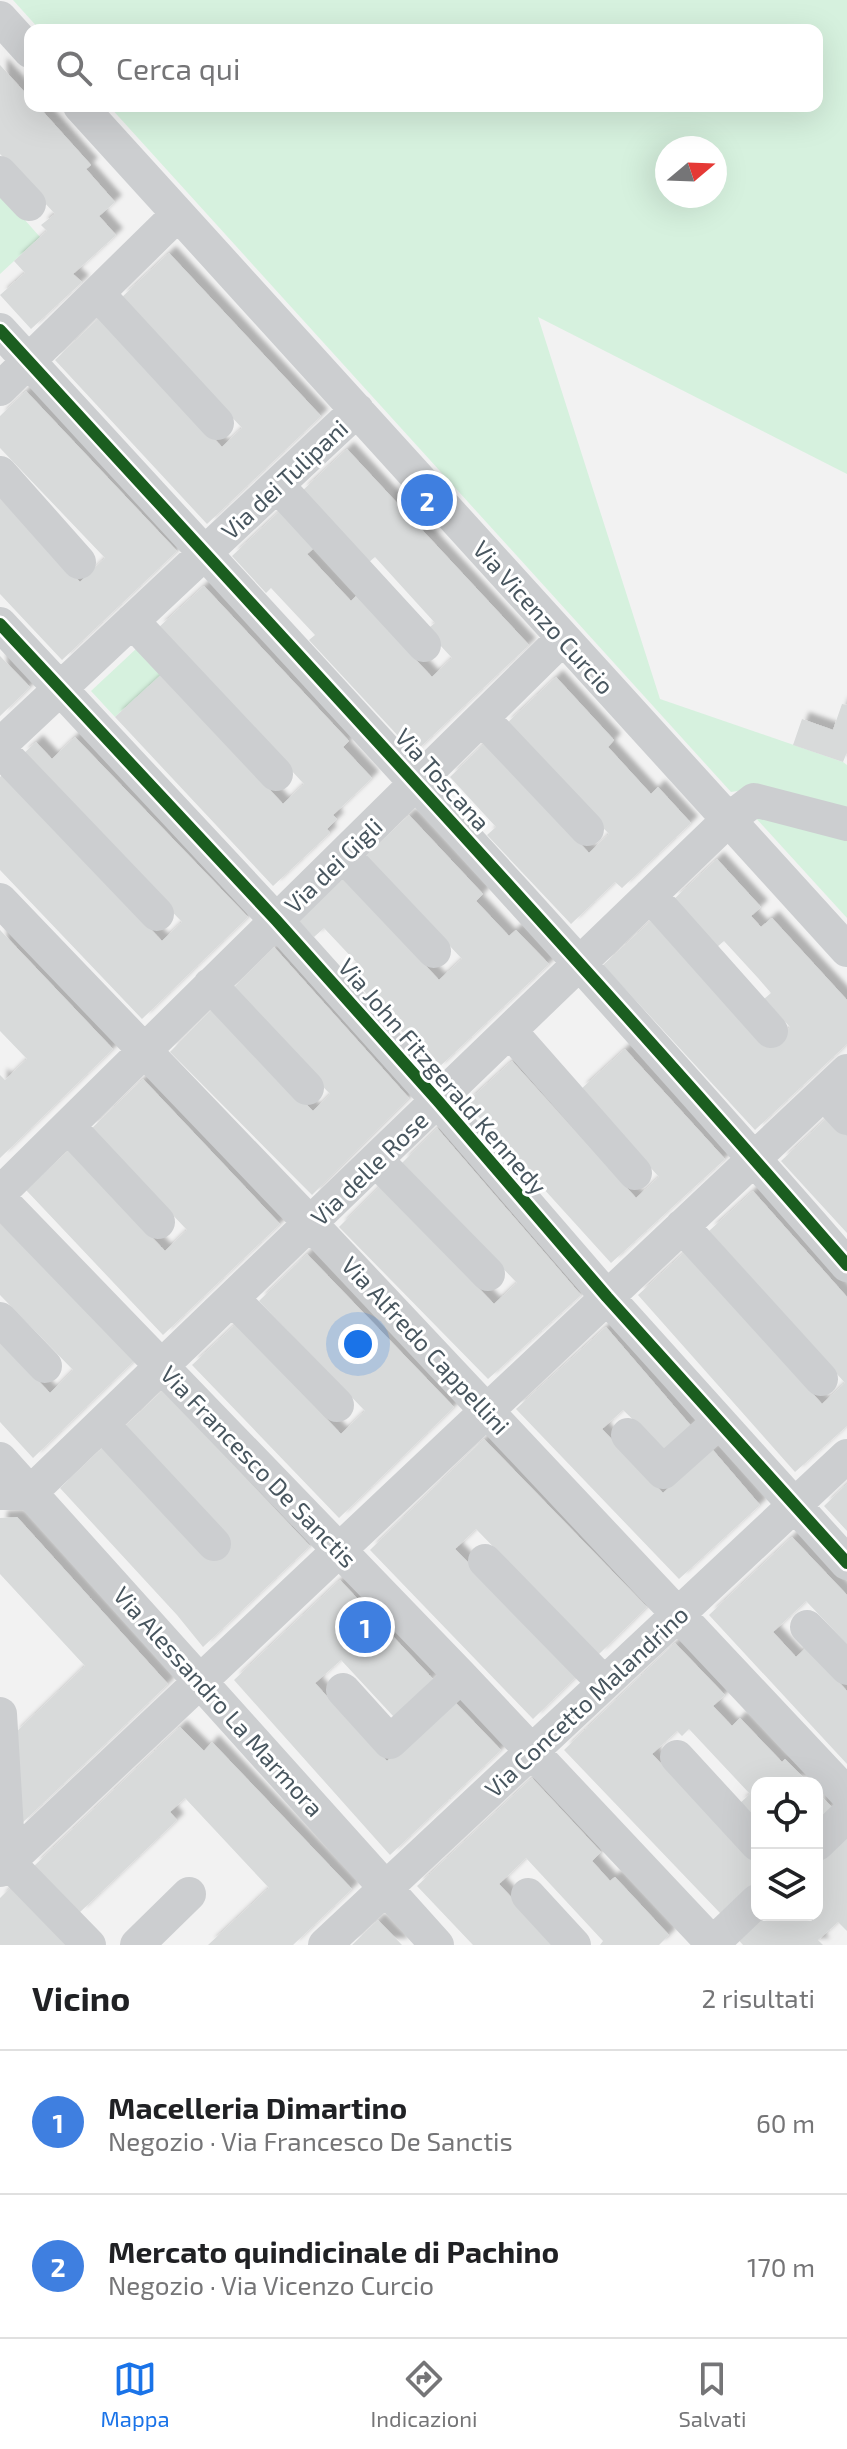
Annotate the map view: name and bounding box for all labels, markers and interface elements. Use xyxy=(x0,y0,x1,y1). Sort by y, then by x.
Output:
search box xyxy=(24,24,823,112)
icon: search xyxy=(52,46,96,90)
text: Cerca qui xyxy=(116,50,240,86)
north arrow xyxy=(655,136,727,208)
street label: Via dei Tulipani xyxy=(215,413,353,545)
pin: 2 xyxy=(401,470,453,530)
street label: Via Vicenzo Curcio xyxy=(467,534,621,700)
street label: Via Toscana xyxy=(390,722,496,836)
street label: Via dei Gigli xyxy=(278,811,388,919)
street label: Via John Fitzgerald Kennedy xyxy=(333,952,554,1200)
street label: Via delle Rose xyxy=(304,1105,434,1231)
street label: Via Alfredo Cappellini xyxy=(336,1250,516,1440)
your location xyxy=(338,1324,378,1364)
street label: Via Francesco De Sanctis xyxy=(155,1359,363,1573)
street label: Via Alessandro La Marmora xyxy=(108,1580,330,1822)
pin: 1 xyxy=(339,1597,391,1657)
street label: Via Concetto Malandrino xyxy=(478,1599,694,1803)
map controls xyxy=(751,1777,823,1921)
button: locate xyxy=(751,1777,823,1849)
button: layers xyxy=(751,1849,823,1921)
text: Vicino xyxy=(32,1977,130,2018)
text: 2 risultati xyxy=(702,1982,815,2013)
text: Macelleria Dimartino xyxy=(108,2089,407,2125)
text: 1 xyxy=(52,2107,64,2138)
text: 60 m xyxy=(756,2107,815,2138)
text: Negozio · Via Francesco De Sanctis xyxy=(108,2125,513,2156)
text: Mercato quindicinale di Pachino xyxy=(108,2233,559,2269)
text: 2 xyxy=(50,2251,66,2282)
text: 170 m xyxy=(747,2251,815,2282)
text: Negozio · Via Vicenzo Curcio xyxy=(108,2269,434,2300)
tab: Mappa xyxy=(101,2357,170,2431)
tab: Indicazioni xyxy=(371,2357,477,2431)
tab: Salvati xyxy=(679,2357,746,2431)

